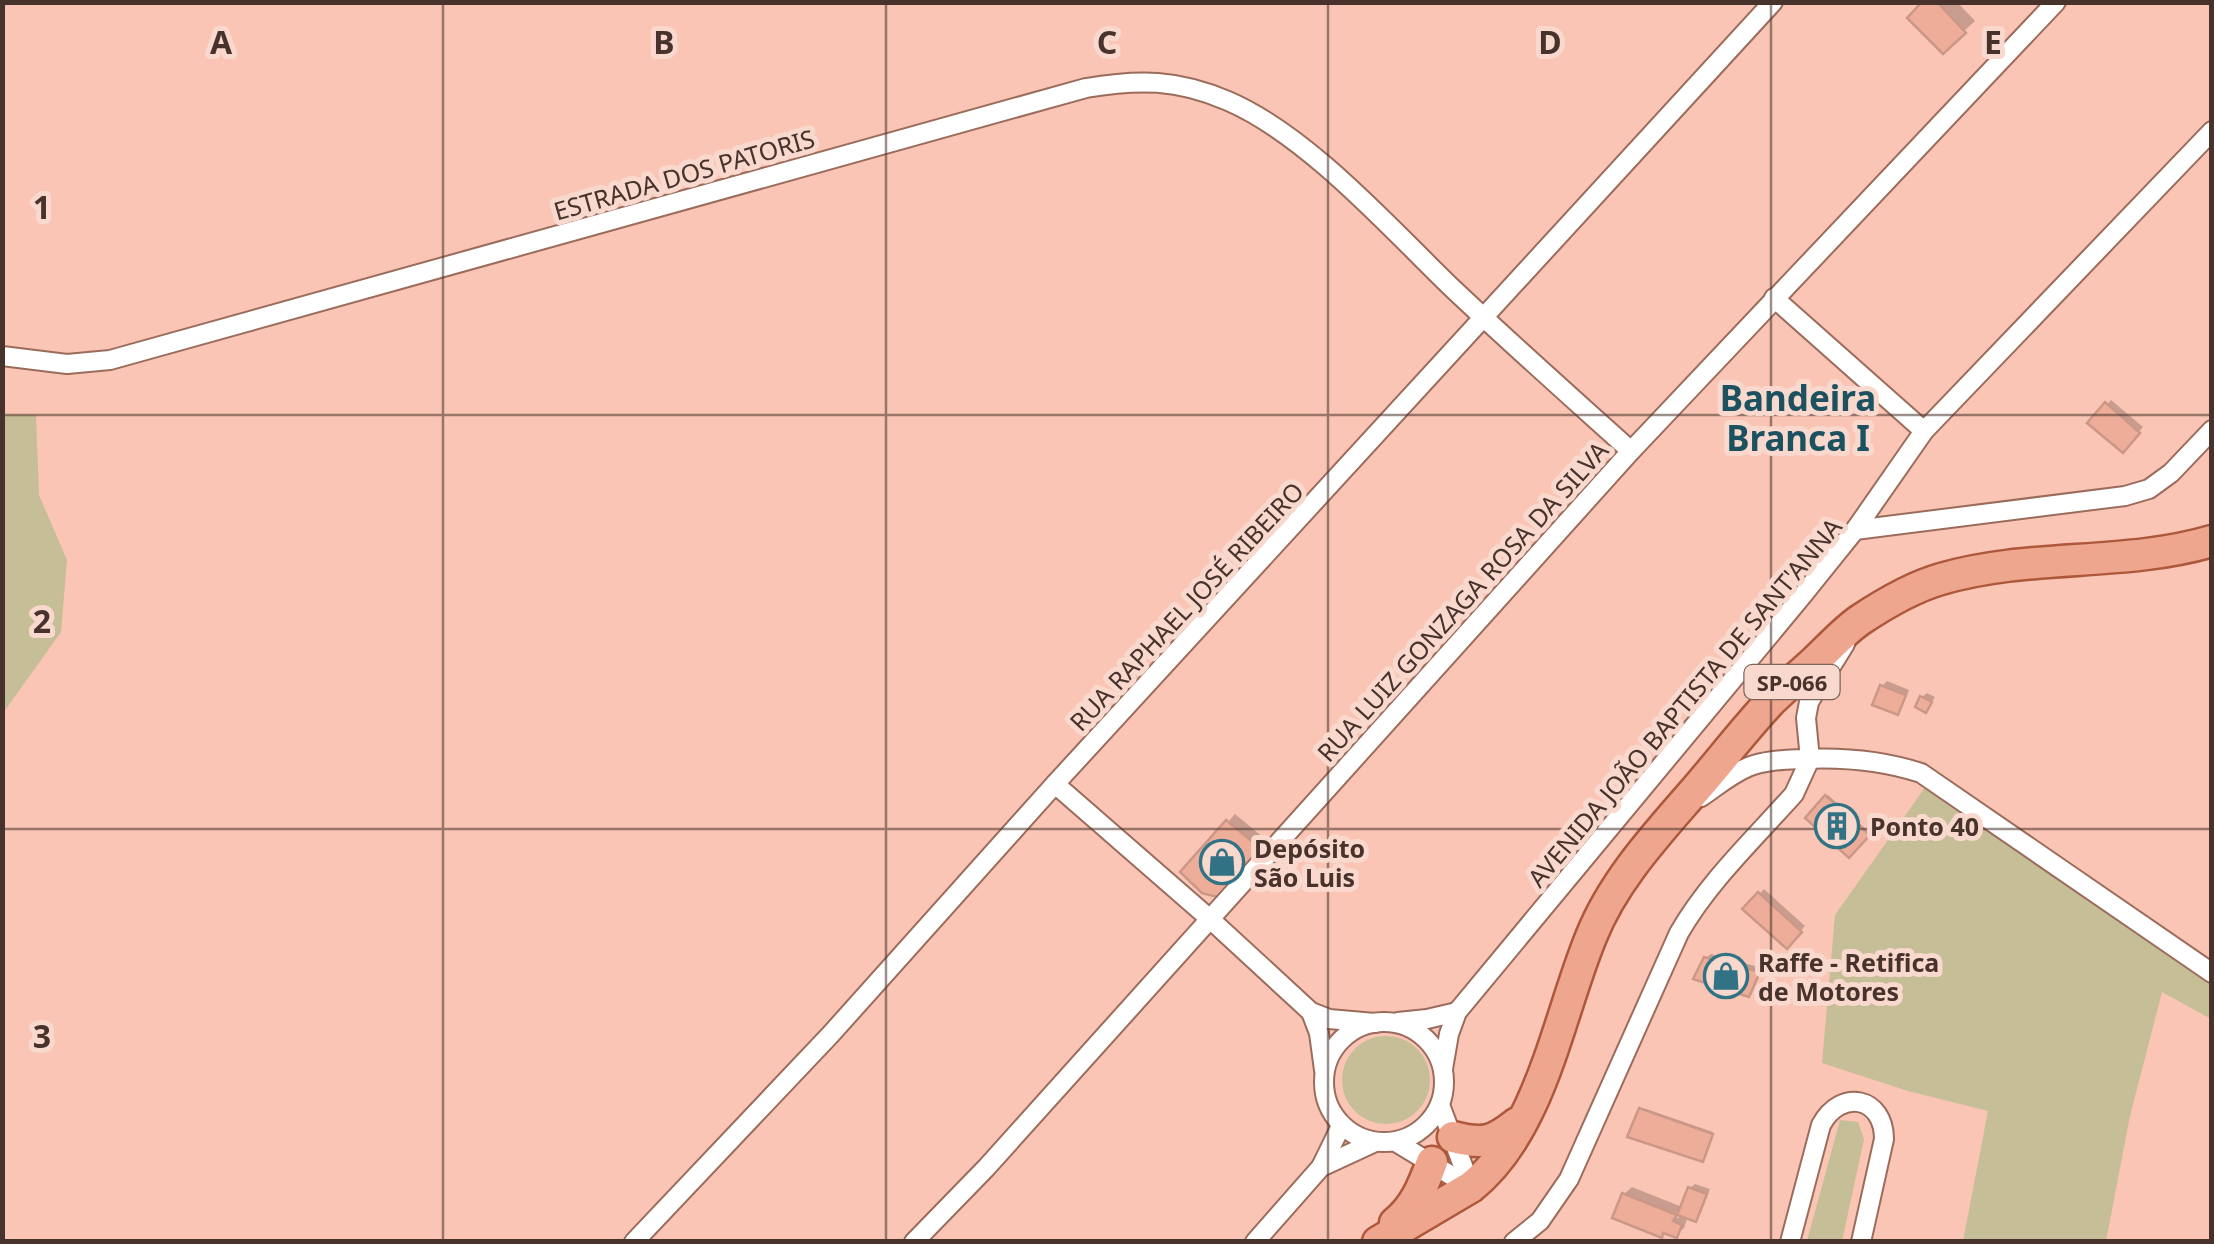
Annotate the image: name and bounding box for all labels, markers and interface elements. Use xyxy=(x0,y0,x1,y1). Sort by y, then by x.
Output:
text: A xyxy=(210,20,233,63)
text: B xyxy=(653,20,675,63)
text: C xyxy=(1097,20,1117,63)
text: D xyxy=(1538,20,1562,63)
text: E xyxy=(1984,20,2002,63)
street label: ESTRADA DOS PATORIS xyxy=(550,120,818,228)
text: 1 xyxy=(33,185,51,228)
district label: Bandeira Branca I xyxy=(1720,374,1876,461)
street label: RUA LUIZ GONZAGA ROSA DA SILVA xyxy=(1309,434,1615,768)
street label: RUA RAPHAEL JOSÉ RIBEIRO xyxy=(1061,474,1311,738)
street label: AVENIDA JOÃO BAPTISTA DE SANT'ANNA xyxy=(1519,510,1849,894)
text: 2 xyxy=(33,599,51,642)
road number: SP-066 xyxy=(1744,665,1840,699)
building icon: Ponto 40 xyxy=(1814,803,1860,849)
place label: Ponto 40 xyxy=(1870,809,1979,843)
place label: Depósito São Luis xyxy=(1254,831,1365,894)
shop icon: Depósito São Luis xyxy=(1199,839,1245,885)
place label: Raffe - Retifica de Motores xyxy=(1758,945,1939,1008)
shop icon: Raffe - Retifica de Motores xyxy=(1703,953,1749,999)
text: 3 xyxy=(33,1014,51,1057)

